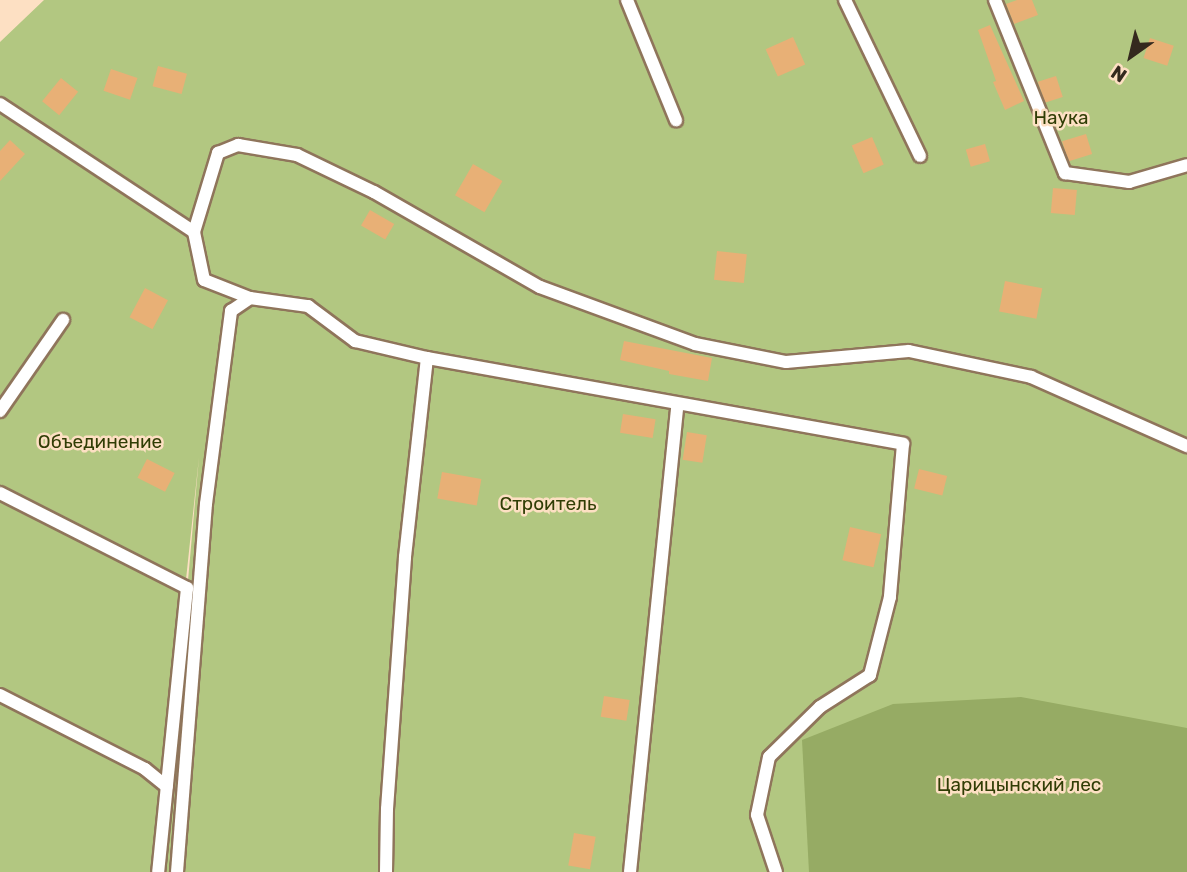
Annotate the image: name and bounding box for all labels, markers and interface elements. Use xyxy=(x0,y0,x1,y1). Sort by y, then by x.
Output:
north arrow xyxy=(1096,21,1166,91)
text: N xyxy=(1107,60,1131,87)
park label: Наука xyxy=(1033,107,1089,129)
park label: Объединение xyxy=(38,431,162,453)
park label: Строитель xyxy=(499,493,597,515)
park label: Царицынский лес xyxy=(937,774,1101,796)

